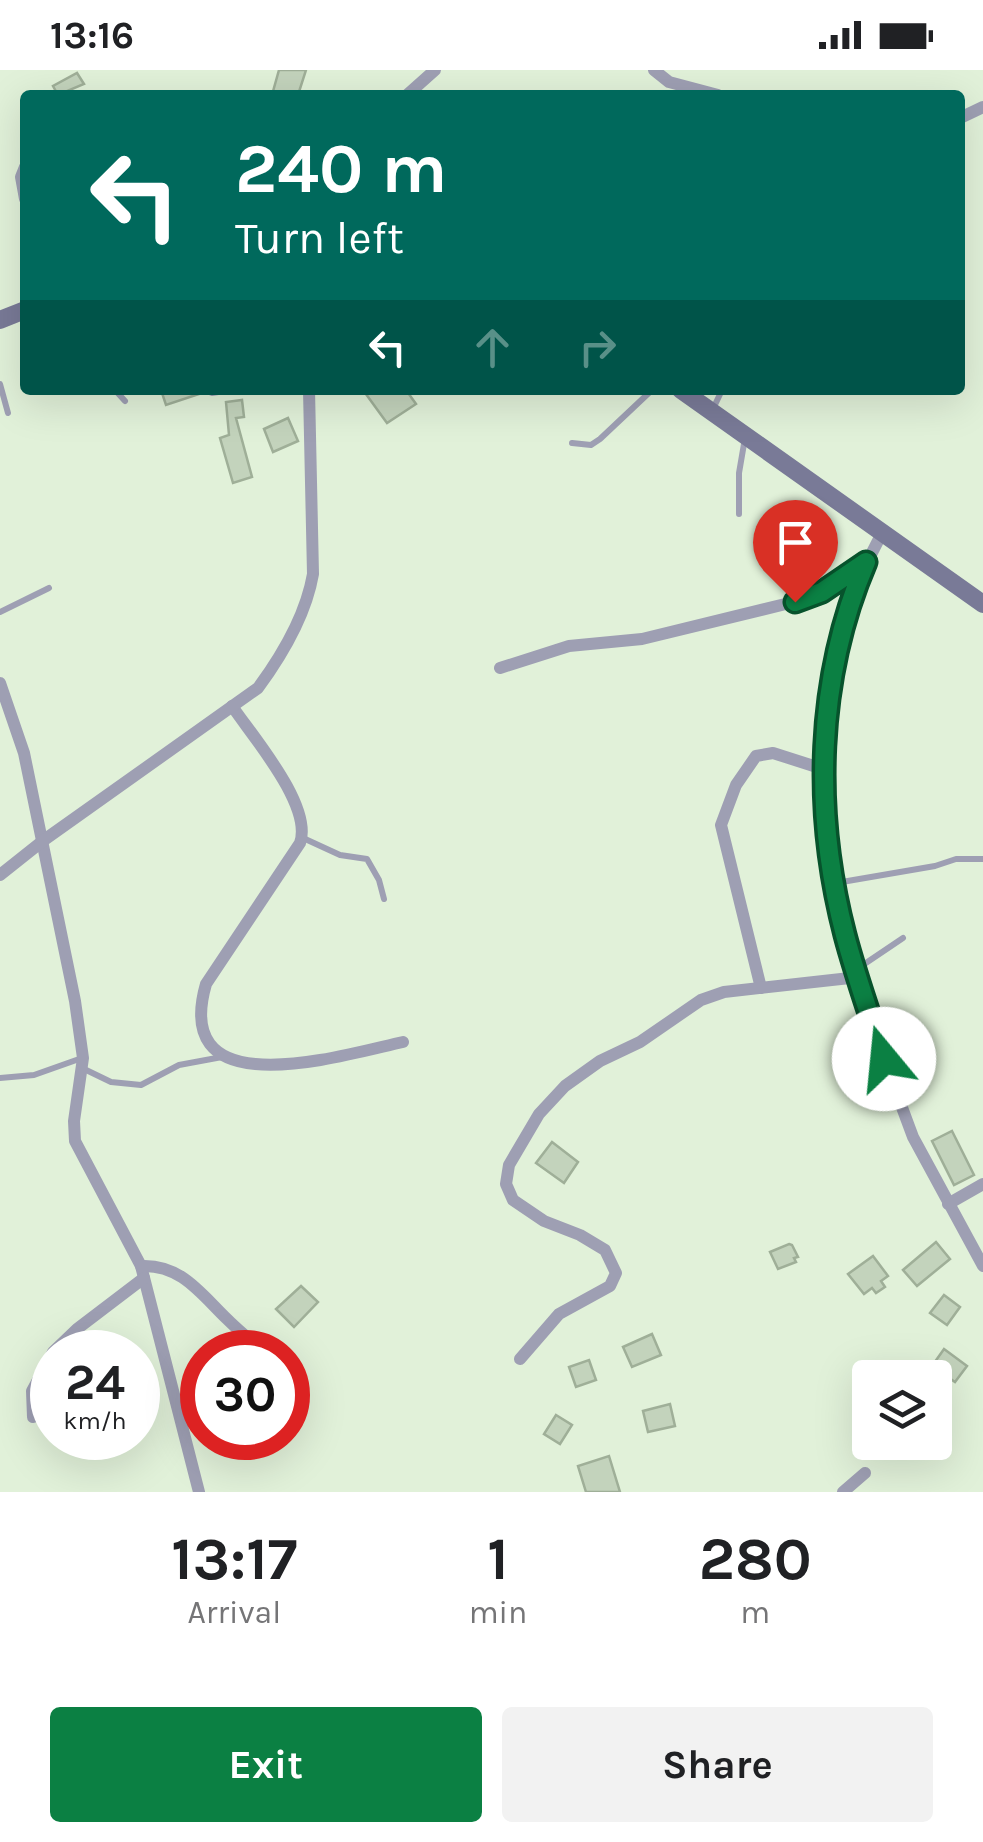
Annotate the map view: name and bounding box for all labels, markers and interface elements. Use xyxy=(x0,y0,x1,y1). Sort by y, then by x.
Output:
text: 13:16 xyxy=(50,13,134,58)
text: 240 m xyxy=(235,128,447,210)
icon: left xyxy=(70,130,200,260)
text: Turn left xyxy=(235,212,404,264)
icon: left xyxy=(360,320,415,375)
icon: ahead xyxy=(465,320,520,375)
icon: right xyxy=(570,320,625,375)
pin xyxy=(753,500,838,603)
icon: arrive xyxy=(768,515,823,570)
position arrow xyxy=(832,1007,936,1111)
speed limit sign: 30 xyxy=(180,1330,310,1460)
text: 24 xyxy=(65,1353,125,1412)
map controls xyxy=(852,1360,952,1460)
button: layers xyxy=(852,1360,952,1460)
text: km/h xyxy=(63,1406,127,1435)
text: 13:17 xyxy=(171,1524,297,1594)
text: 1 xyxy=(487,1524,509,1594)
text: 280 xyxy=(699,1524,812,1594)
text: Arrival xyxy=(187,1594,281,1631)
text: min xyxy=(469,1594,527,1631)
text: m xyxy=(740,1594,770,1631)
button: Exit xyxy=(50,1707,482,1822)
button: Share xyxy=(502,1707,933,1822)

